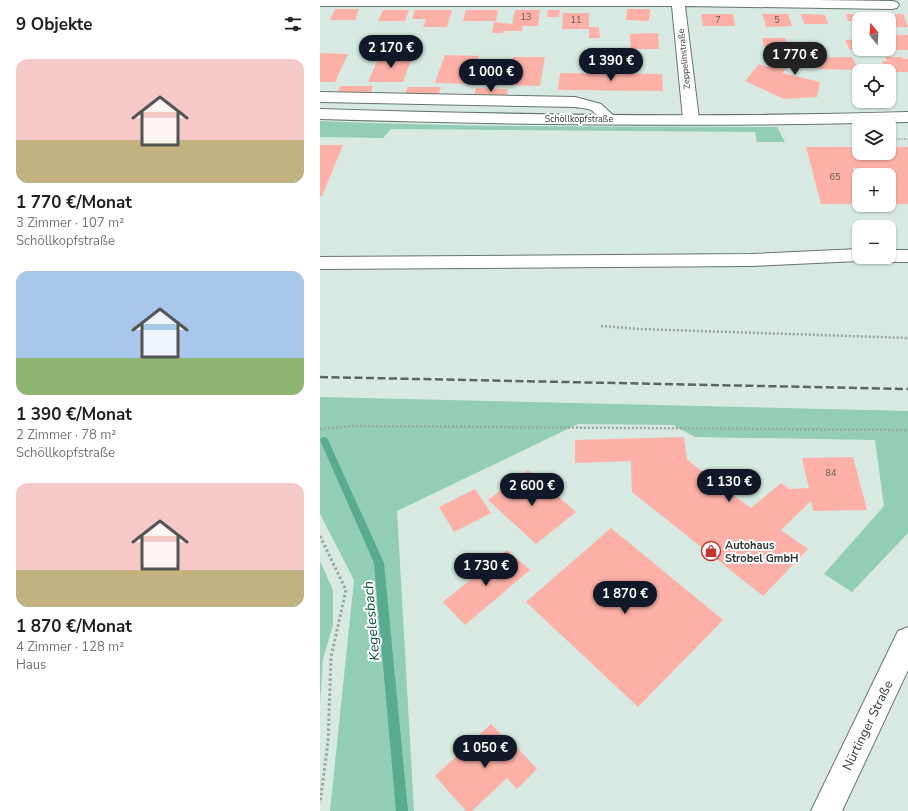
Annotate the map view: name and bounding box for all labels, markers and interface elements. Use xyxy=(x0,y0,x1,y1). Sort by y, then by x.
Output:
house number: 13 xyxy=(521,11,531,23)
north arrow xyxy=(852,12,896,56)
map controls xyxy=(852,12,896,264)
text: 9 Objekte xyxy=(16,13,92,36)
icon: filters xyxy=(282,13,304,35)
house number: 11 xyxy=(571,14,581,26)
house number: 7 xyxy=(715,14,721,26)
house number: 5 xyxy=(774,14,780,26)
street label: Zeppelinstraße xyxy=(675,28,693,90)
pin: 2 170 € xyxy=(354,35,428,69)
text: 2 170 € xyxy=(368,39,414,57)
pin: 1 770 € xyxy=(758,42,832,76)
text: 1 770 € xyxy=(772,46,818,64)
pin: 1 390 € xyxy=(574,48,648,82)
text: 1 390 € xyxy=(588,52,634,70)
pin: 1 000 € xyxy=(454,59,528,93)
text: 1 000 € xyxy=(468,63,514,81)
button: locate xyxy=(852,64,896,108)
icon: home xyxy=(124,85,196,157)
street label: Schöllkopfstraße xyxy=(545,113,613,125)
button: layers xyxy=(852,116,896,160)
button: + xyxy=(852,168,896,212)
house number: 65 xyxy=(830,171,840,183)
text: 1 770 €/Monat xyxy=(16,191,132,214)
text: 3 Zimmer · 107 m² xyxy=(16,214,124,232)
button: − xyxy=(852,220,896,264)
text: Schöllkopfstraße xyxy=(16,232,115,250)
icon: home xyxy=(124,297,196,369)
text: 1 390 €/Monat xyxy=(16,403,132,426)
text: 2 Zimmer · 78 m² xyxy=(16,426,116,444)
text: Schöllkopfstraße xyxy=(16,444,115,462)
house number: 84 xyxy=(826,467,837,479)
pin: 1 130 € xyxy=(692,469,766,503)
pin: 2 600 € xyxy=(495,473,569,507)
text: 1 130 € xyxy=(706,473,752,491)
text: 2 600 € xyxy=(509,477,555,495)
icon: home xyxy=(124,509,196,581)
place label: Autohaus Strobel GmbH xyxy=(725,538,799,566)
shop icon: Autohaus Strobel GmbH xyxy=(700,540,722,562)
pin: 1 730 € xyxy=(449,553,523,587)
text: 1 730 € xyxy=(463,557,509,575)
water label: Kegelesbach xyxy=(359,580,384,662)
pin: 1 870 € xyxy=(588,581,662,615)
text: 1 870 € xyxy=(602,585,648,603)
text: 1 870 €/Monat xyxy=(16,615,132,638)
text: 4 Zimmer · 128 m² xyxy=(16,638,124,656)
text: Haus xyxy=(16,656,46,674)
street label: Nürtinger Straße xyxy=(838,677,898,774)
pin: 1 050 € xyxy=(448,735,522,769)
text: 1 050 € xyxy=(462,739,508,757)

